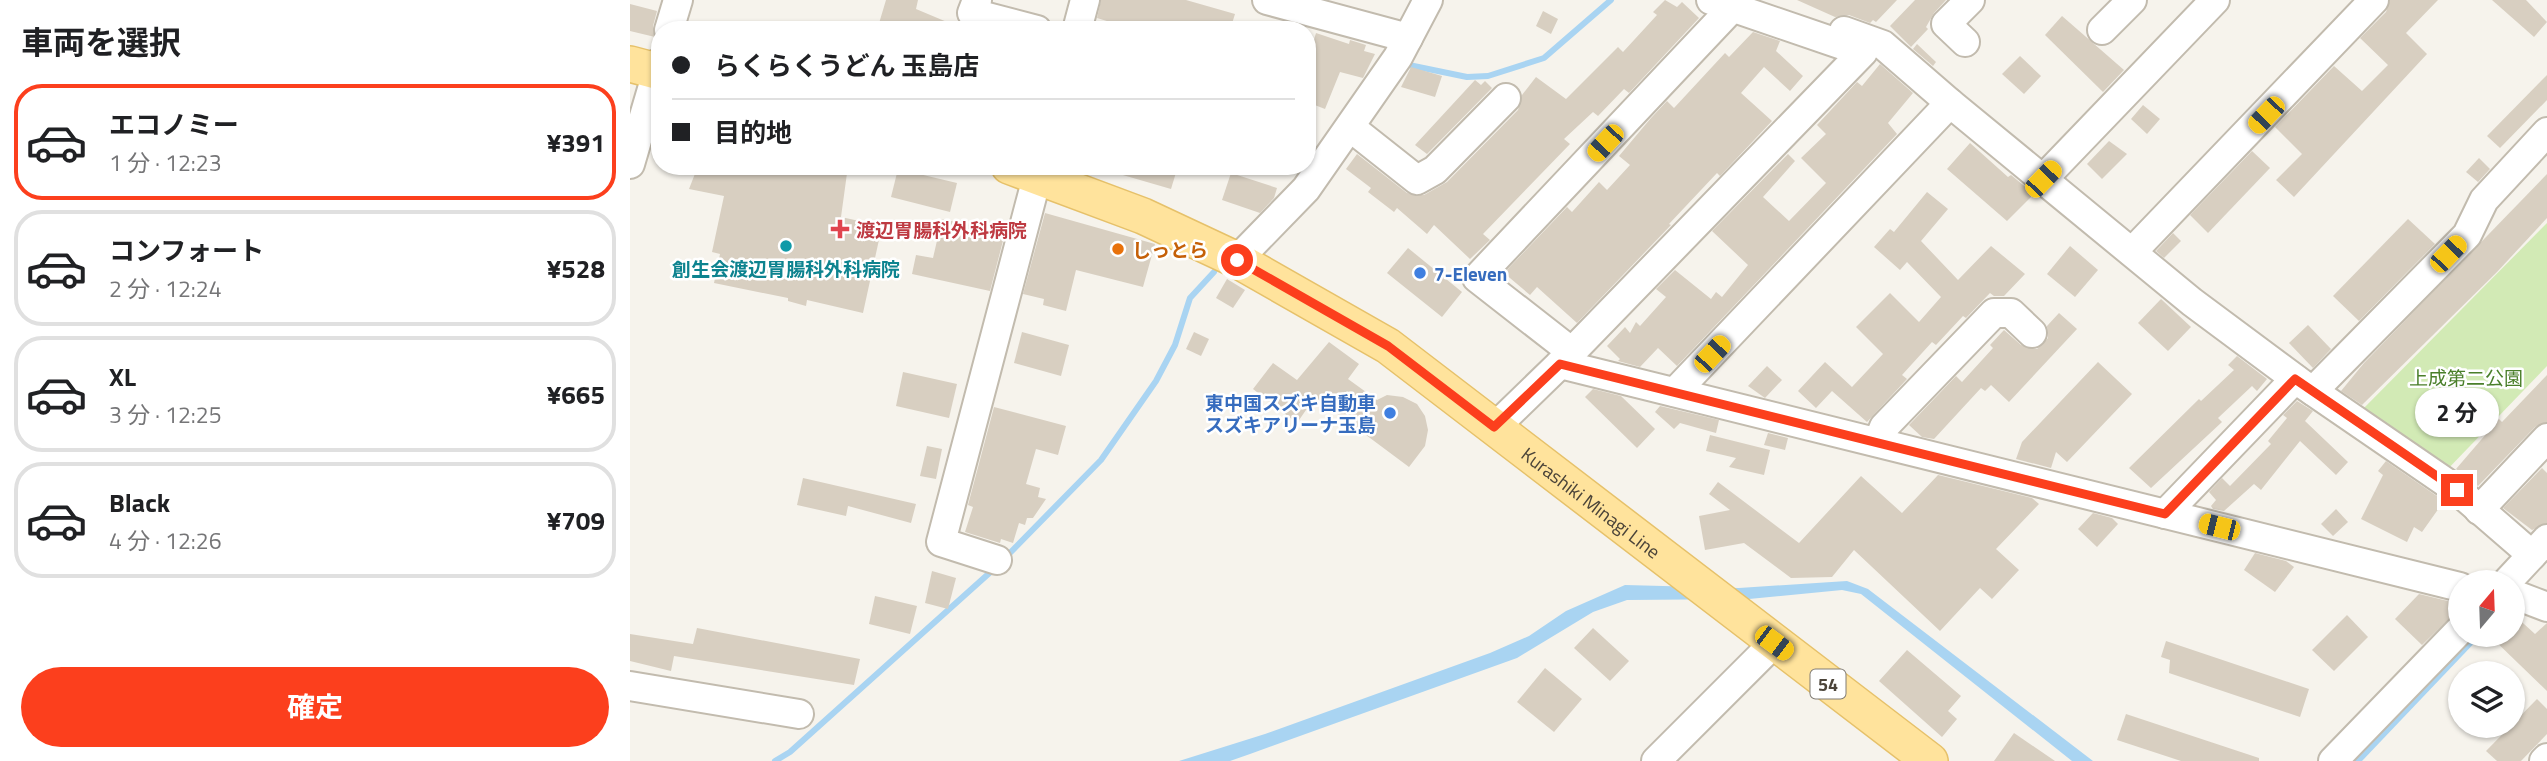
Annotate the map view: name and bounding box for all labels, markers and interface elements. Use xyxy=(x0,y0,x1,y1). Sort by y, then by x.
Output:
text: 車両を選択 xyxy=(21,18,181,66)
text: らくらくうどん 玉島店 xyxy=(714,46,979,85)
car xyxy=(2244,93,2289,137)
text: エコノミー xyxy=(109,105,239,144)
icon: car xyxy=(25,111,88,174)
text: 目的地 xyxy=(714,113,792,152)
car xyxy=(1583,120,1628,166)
text: ¥391 xyxy=(547,123,605,162)
text: 1 分 · 12:23 xyxy=(109,145,222,180)
car xyxy=(2021,157,2066,201)
place label: 渡辺胃腸科外科病院 xyxy=(856,215,1027,244)
marker: 渡辺胃腸科外科病院 xyxy=(830,219,850,239)
text: コンフォート xyxy=(109,231,264,270)
car xyxy=(2426,232,2471,276)
place label: しっとら xyxy=(1132,235,1208,264)
icon: car xyxy=(25,237,88,300)
marker: 創生会渡辺胃腸科外科病院 xyxy=(778,238,794,254)
marker: しっとら xyxy=(1110,241,1126,257)
route start xyxy=(1221,244,1253,276)
text: ¥528 xyxy=(547,249,605,288)
place label: 創生会渡辺胃腸科外科病院 xyxy=(672,254,900,283)
place label: 7-Eleven xyxy=(1434,259,1507,288)
marker: 7-Eleven xyxy=(1412,265,1428,281)
text: 2 分 · 12:24 xyxy=(109,271,222,306)
car xyxy=(1690,331,1735,377)
text: XL xyxy=(109,357,136,396)
icon: car xyxy=(25,363,88,426)
park label: 上成第二公園 xyxy=(2409,363,2523,392)
text: ¥665 xyxy=(547,375,605,414)
place label: 東中国スズキ自動車 スズキアリーナ玉島 xyxy=(1205,388,1376,439)
callout: 2 分 xyxy=(2415,388,2499,438)
text: 2 分 xyxy=(2437,395,2477,430)
text: 3 分 · 12:25 xyxy=(109,397,222,432)
marker: 東中国スズキ自動車 スズキアリーナ玉島 xyxy=(1382,405,1398,421)
street label: Kurashiki Minagi Line xyxy=(1516,439,1667,565)
route end xyxy=(2441,474,2473,506)
text: Black xyxy=(109,483,170,522)
icon: car xyxy=(25,489,88,552)
text: ¥709 xyxy=(547,501,605,540)
car xyxy=(2197,512,2242,542)
text: 4 分 · 12:26 xyxy=(109,523,222,558)
north arrow xyxy=(2448,570,2525,648)
map controls xyxy=(2448,570,2525,738)
car xyxy=(1751,622,1798,664)
button: layers xyxy=(2448,661,2525,738)
button: 確定 xyxy=(21,667,609,747)
road number: 54 xyxy=(1810,670,1846,698)

